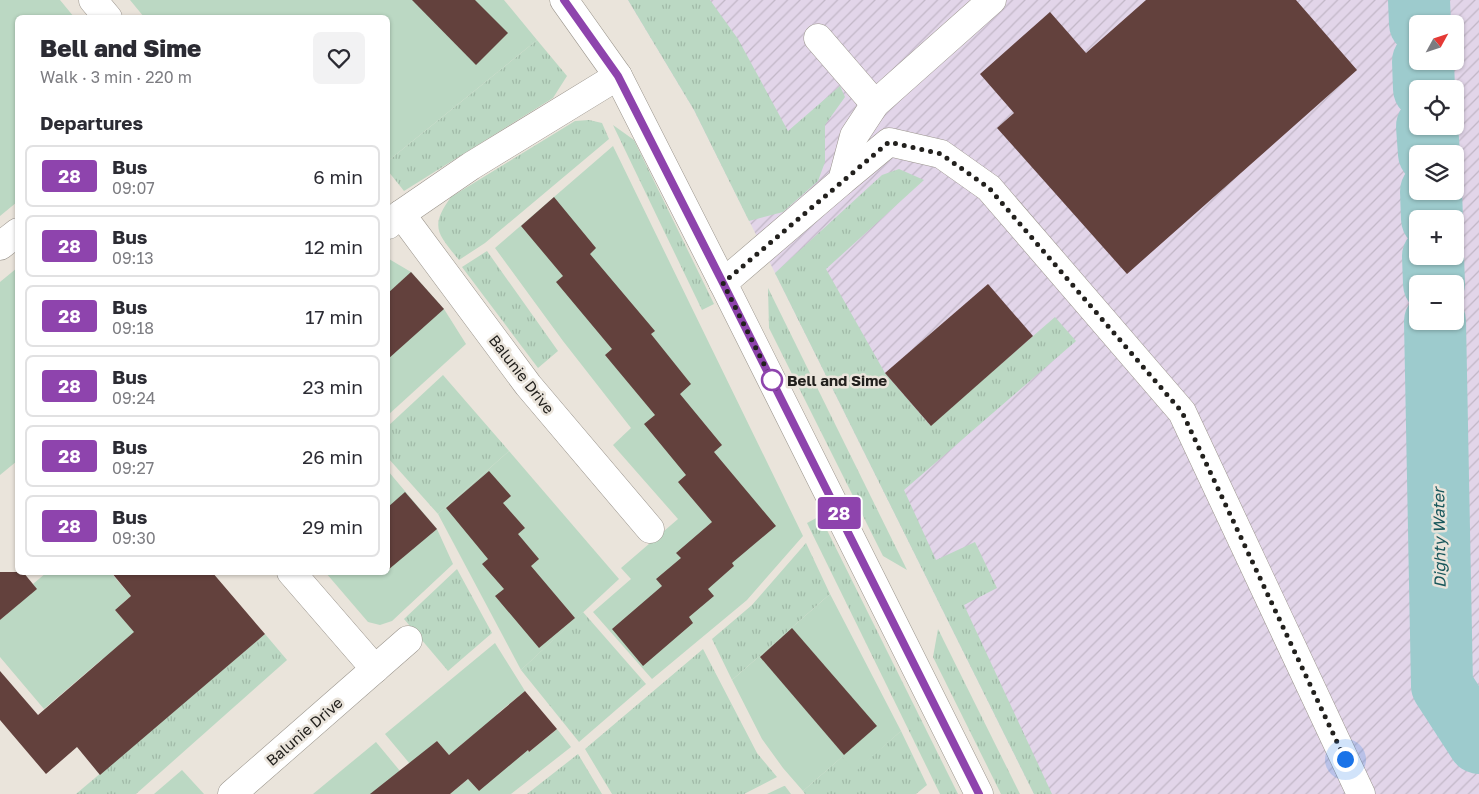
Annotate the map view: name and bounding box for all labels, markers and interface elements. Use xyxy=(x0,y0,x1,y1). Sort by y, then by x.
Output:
north arrow xyxy=(1409,15,1464,70)
map controls xyxy=(1409,15,1464,330)
button: heart xyxy=(313,32,365,84)
text: Bell and Sime xyxy=(40,33,201,62)
text: Walk · 3 min · 220 m xyxy=(40,67,192,87)
button: locate xyxy=(1409,80,1464,135)
text: Departures xyxy=(40,111,143,134)
button: layers xyxy=(1409,145,1464,200)
text: Bus xyxy=(112,155,147,178)
text: 28 xyxy=(58,165,81,187)
text: 6 min xyxy=(313,165,363,188)
text: 09:07 xyxy=(112,178,155,198)
button: + xyxy=(1409,210,1464,265)
text: Bus xyxy=(112,225,147,248)
text: 28 xyxy=(58,235,81,257)
text: 12 min xyxy=(304,235,363,258)
text: 09:13 xyxy=(112,248,154,268)
button: − xyxy=(1409,275,1464,330)
text: Bus xyxy=(112,295,147,318)
text: 28 xyxy=(58,305,81,327)
text: 17 min xyxy=(305,305,363,328)
text: 09:18 xyxy=(112,318,154,338)
street label: Balunie Drive xyxy=(486,331,559,417)
text: Bus xyxy=(112,365,147,388)
marker: Bell and Sime xyxy=(761,369,783,391)
place label: Bell and Sime xyxy=(787,371,887,389)
text: 28 xyxy=(58,375,81,397)
text: 23 min xyxy=(303,375,363,398)
text: 09:24 xyxy=(112,388,155,408)
text: Bus xyxy=(112,435,147,458)
text: 28 xyxy=(58,445,81,467)
text: 26 min xyxy=(302,445,363,468)
text: 09:27 xyxy=(112,458,154,478)
water label: Dighty Water xyxy=(1428,485,1450,588)
line badge: 28 xyxy=(816,497,862,529)
text: 28 xyxy=(828,502,850,524)
text: Bus xyxy=(112,505,147,528)
text: 28 xyxy=(58,515,81,537)
text: 29 min xyxy=(302,515,363,538)
text: 09:30 xyxy=(112,528,156,548)
street label: Balunie Drive xyxy=(262,693,346,769)
your location xyxy=(1333,747,1358,772)

